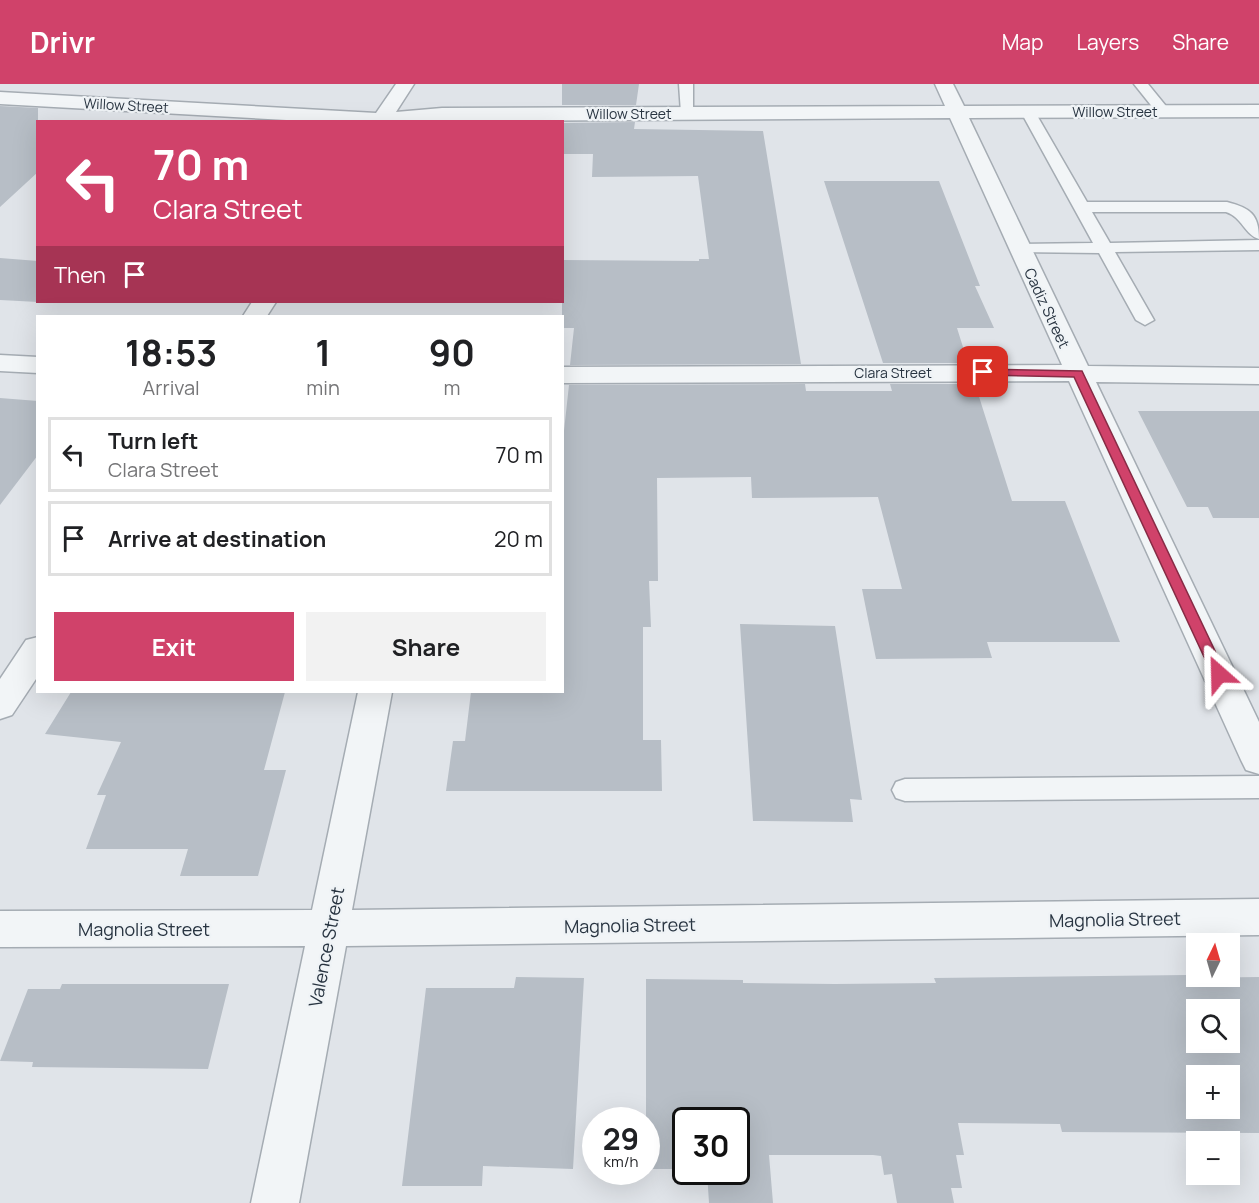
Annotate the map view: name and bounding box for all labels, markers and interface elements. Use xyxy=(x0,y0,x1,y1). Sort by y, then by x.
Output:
text: Drivr xyxy=(30,23,95,61)
text: Map xyxy=(1002,28,1043,56)
text: Layers xyxy=(1076,28,1139,56)
text: Share xyxy=(1172,28,1229,56)
street label: Willow Street xyxy=(83,93,169,117)
street label: Willow Street xyxy=(1072,102,1158,121)
street label: Willow Street xyxy=(586,104,672,123)
text: 70 m xyxy=(153,135,249,193)
icon: left xyxy=(54,144,132,222)
text: Clara Street xyxy=(153,190,303,227)
icon: arrive xyxy=(118,258,151,291)
text: Then xyxy=(54,260,106,290)
street label: Cadiz Street xyxy=(1019,264,1075,352)
text: 18:53 xyxy=(125,328,217,377)
text: 1 xyxy=(315,328,331,377)
text: 90 xyxy=(429,328,475,377)
pin xyxy=(957,346,1008,397)
icon: arrive xyxy=(966,355,999,388)
street label: Clara Street xyxy=(854,363,932,382)
text: Arrival xyxy=(143,374,200,401)
text: min xyxy=(306,374,340,401)
text: m xyxy=(443,374,460,401)
text: Turn left xyxy=(108,426,198,456)
icon: left xyxy=(57,438,90,471)
text: 70 m xyxy=(495,440,543,470)
text: Clara Street xyxy=(108,456,219,483)
icon: arrive xyxy=(57,522,90,555)
text: Arrive at destination xyxy=(108,524,326,554)
text: 20 m xyxy=(494,524,543,554)
button: Exit xyxy=(54,612,294,681)
button: Share xyxy=(306,612,546,681)
position arrow xyxy=(1187,642,1251,706)
street label: Valence Street xyxy=(303,885,349,1009)
street label: Magnolia Street xyxy=(1049,906,1181,932)
street label: Magnolia Street xyxy=(564,912,696,938)
street label: Magnolia Street xyxy=(78,917,210,941)
north arrow xyxy=(1186,933,1240,987)
map controls xyxy=(1186,933,1240,1185)
button: search xyxy=(1186,999,1240,1053)
button: + xyxy=(1186,1065,1240,1119)
speed limit sign: 30 xyxy=(672,1107,750,1185)
text: 29 xyxy=(603,1118,639,1159)
button: − xyxy=(1186,1131,1240,1185)
text: km/h xyxy=(604,1151,638,1172)

